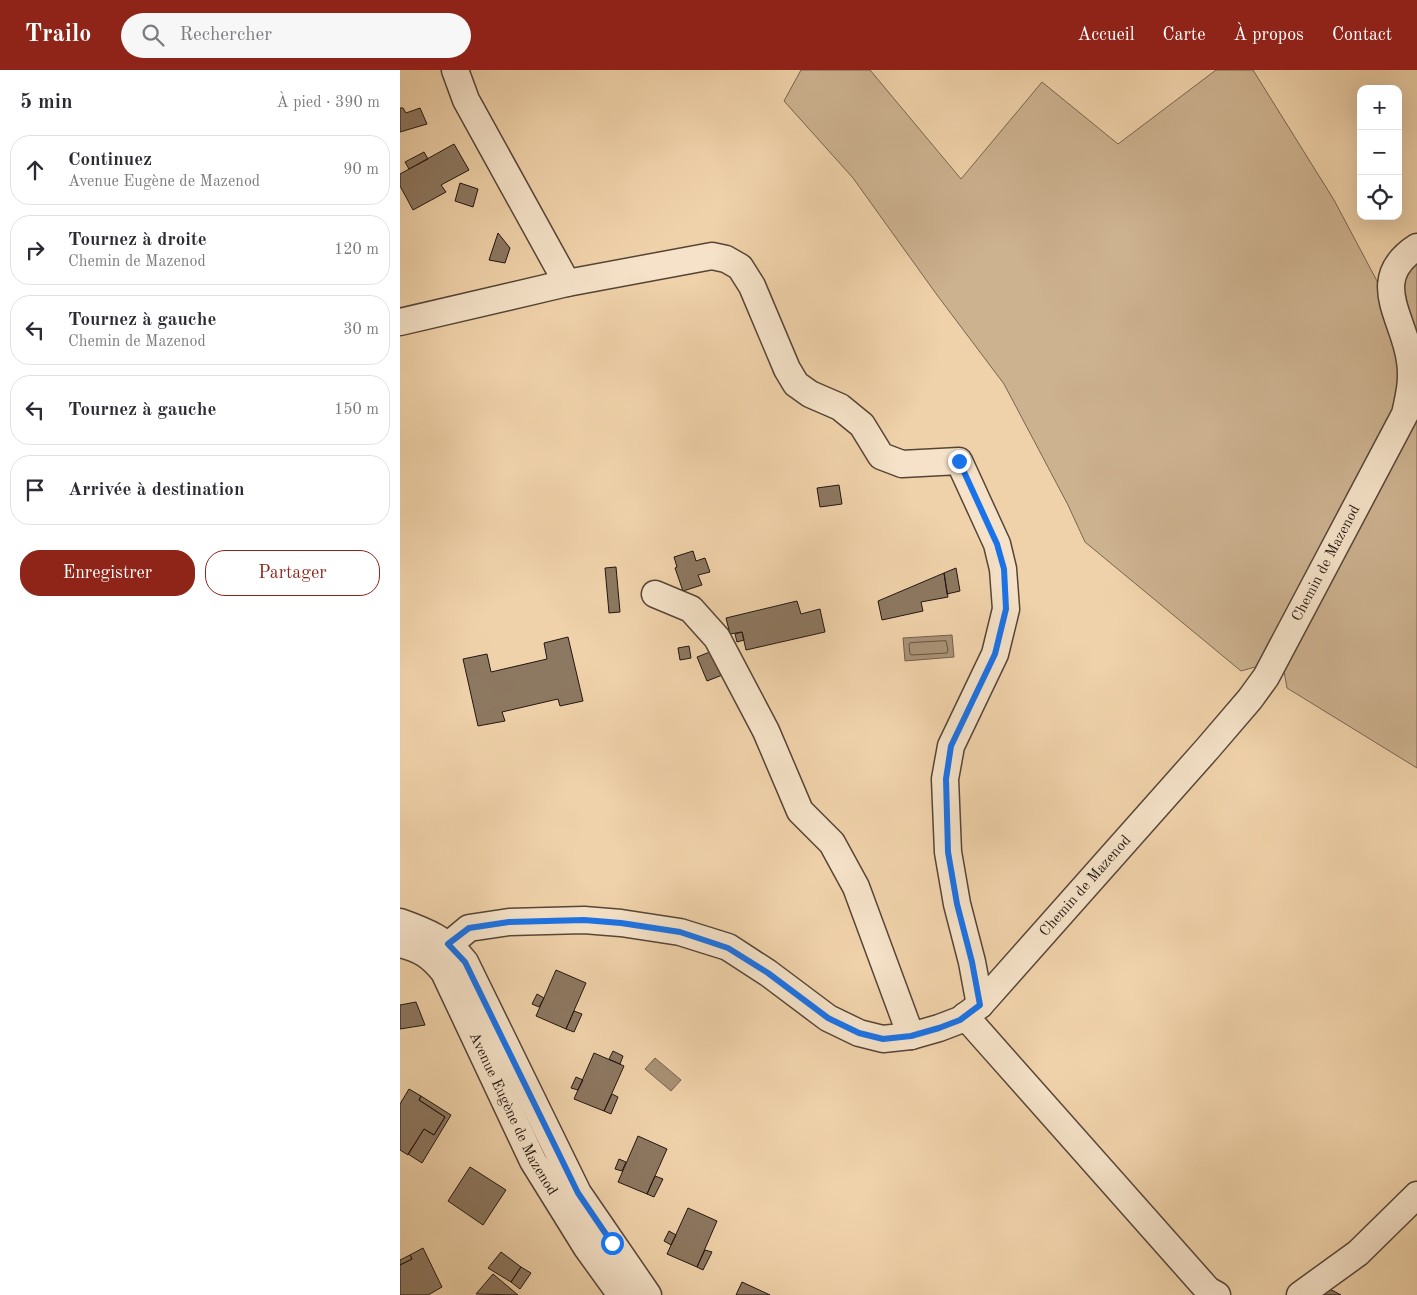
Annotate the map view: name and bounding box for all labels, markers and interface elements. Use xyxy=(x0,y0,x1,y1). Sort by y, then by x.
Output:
search box xyxy=(121,13,471,58)
icon: search xyxy=(139,21,167,49)
text: Trailo xyxy=(25,23,91,47)
text: Rechercher xyxy=(179,26,272,45)
text: Accueil xyxy=(1077,26,1135,44)
text: Carte xyxy=(1163,26,1205,44)
text: À propos xyxy=(1233,26,1304,44)
text: Contact xyxy=(1332,26,1392,44)
map controls xyxy=(1357,85,1402,220)
button: + xyxy=(1357,85,1402,130)
text: 5 min xyxy=(20,92,73,113)
text: À pied · 390 m xyxy=(277,95,380,111)
button: − xyxy=(1357,130,1402,175)
text: Continuez xyxy=(68,151,152,170)
icon: ahead xyxy=(21,156,49,184)
text: 90 m xyxy=(343,162,379,178)
text: Avenue Eugène de Mazenod xyxy=(68,174,260,190)
button: locate xyxy=(1357,175,1402,220)
text: Tournez à droite xyxy=(68,231,207,250)
icon: right xyxy=(21,236,49,264)
text: 120 m xyxy=(334,242,379,258)
text: Chemin de Mazenod xyxy=(68,254,206,270)
text: Tournez à gauche xyxy=(68,311,216,330)
icon: left xyxy=(21,316,49,344)
text: 30 m xyxy=(343,322,379,338)
text: Chemin de Mazenod xyxy=(68,334,206,350)
icon: left xyxy=(21,396,49,424)
text: Tournez à gauche xyxy=(68,401,216,420)
text: 150 m xyxy=(334,402,379,418)
route end xyxy=(948,450,971,473)
icon: arrive xyxy=(21,476,49,504)
text: Arrivée à destination xyxy=(68,481,244,500)
street label: Chemin de Mazenod xyxy=(1289,502,1363,624)
button: Enregistrer xyxy=(20,550,195,596)
button: Partager xyxy=(205,550,380,596)
street label: Chemin de Mazenod xyxy=(1037,833,1134,939)
street label: Avenue Eugène de Mazenod xyxy=(466,1030,560,1198)
route start xyxy=(601,1232,624,1255)

